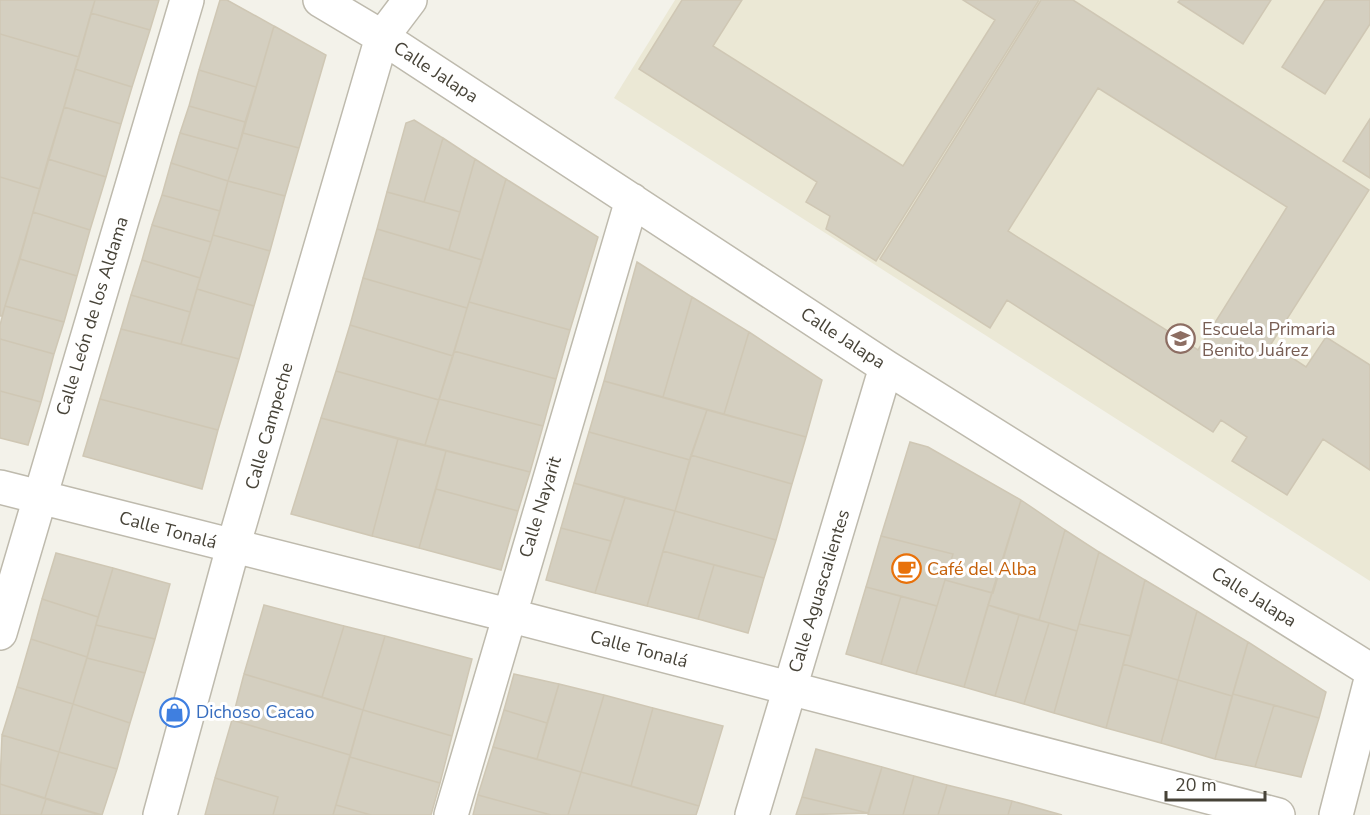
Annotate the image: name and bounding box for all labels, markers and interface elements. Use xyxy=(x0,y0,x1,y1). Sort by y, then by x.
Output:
street label: Calle Jalapa xyxy=(389,36,483,108)
street label: Calle León de los Aldama xyxy=(50,214,134,418)
street label: Calle Jalapa xyxy=(796,302,890,374)
place label: Escuela Primaria Benito Juárez xyxy=(1202,317,1335,362)
school or university icon: Escuela Primaria Benito Juárez xyxy=(1165,323,1197,355)
street label: Calle Campeche xyxy=(239,360,299,492)
street label: Calle Nayarit xyxy=(513,453,567,560)
street label: Calle Tonalá xyxy=(116,505,220,555)
street label: Calle Aguascalientes xyxy=(783,506,855,676)
cafe icon: Café del Alba xyxy=(890,553,922,585)
place label: Café del Alba xyxy=(927,557,1037,581)
street label: Calle Jalapa xyxy=(1207,561,1301,633)
street label: Calle Tonalá xyxy=(587,624,691,674)
shop icon: Dichoso Cacao xyxy=(159,696,191,728)
place label: Dichoso Cacao xyxy=(196,700,315,724)
scale bar xyxy=(1166,764,1265,802)
text: 20 m xyxy=(1175,773,1217,797)

